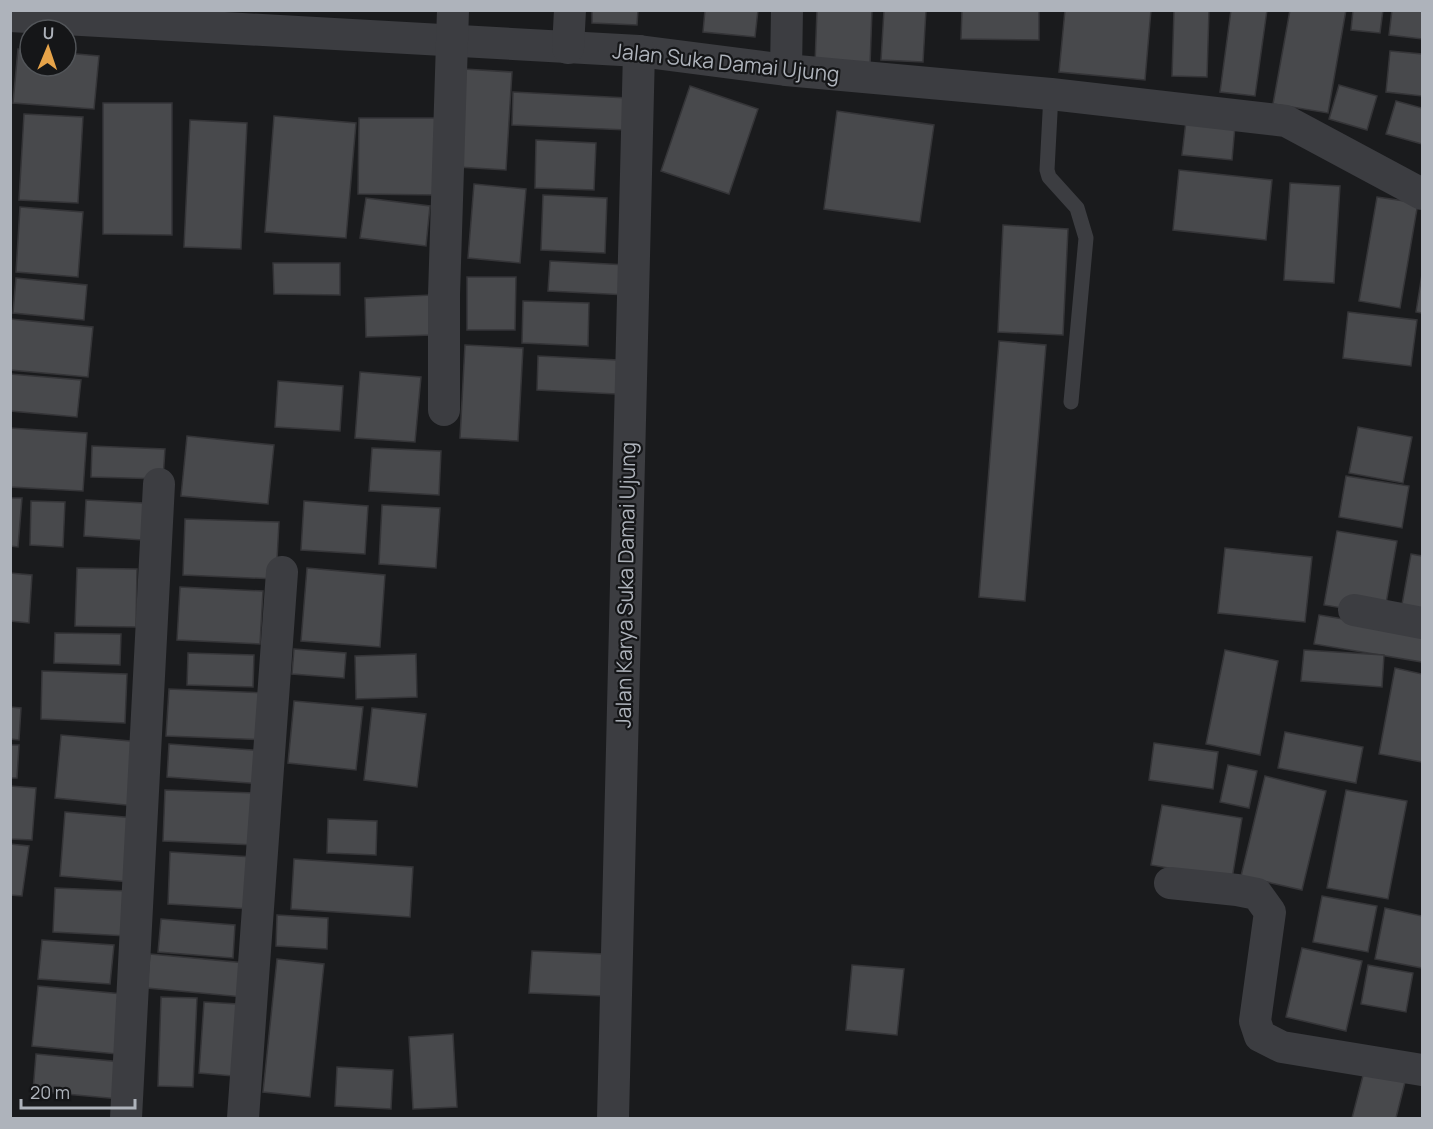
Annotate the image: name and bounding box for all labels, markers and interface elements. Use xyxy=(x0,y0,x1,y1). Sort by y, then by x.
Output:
north arrow xyxy=(18,18,78,78)
text: U xyxy=(42,22,55,44)
street label: Jalan Suka Damai Ujung xyxy=(611,36,841,88)
street label: Jalan Karya Suka Damai Ujung xyxy=(609,442,641,728)
scale bar xyxy=(21,1072,135,1110)
text: 20 m xyxy=(30,1080,70,1104)

